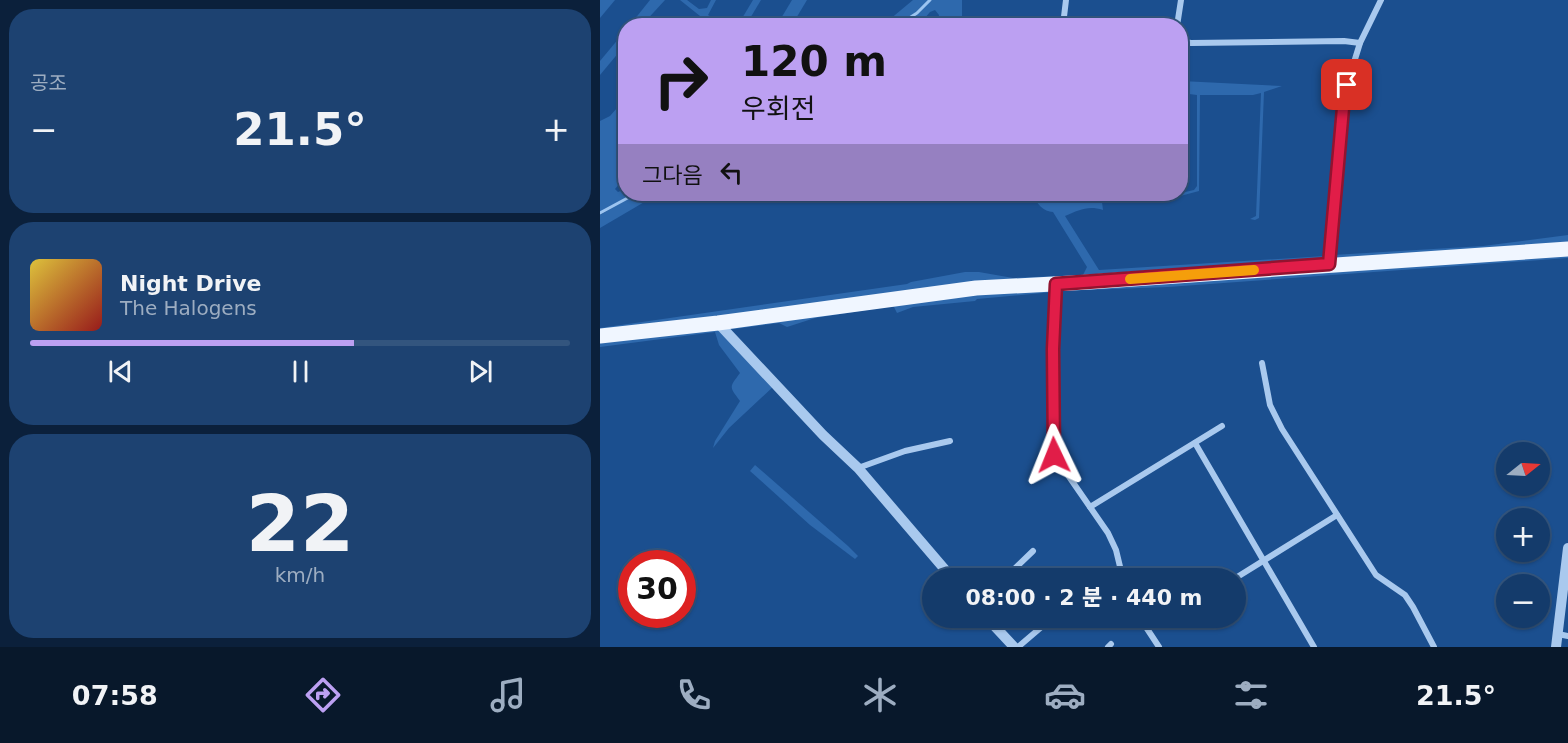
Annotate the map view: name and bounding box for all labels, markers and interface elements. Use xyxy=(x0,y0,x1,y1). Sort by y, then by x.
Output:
text: 120 m xyxy=(741,37,887,86)
icon: right xyxy=(642,42,720,120)
pin xyxy=(1321,59,1372,110)
icon: arrive xyxy=(1330,68,1363,101)
text: 공조 xyxy=(30,71,67,95)
text: 우회전 xyxy=(741,93,816,124)
text: 21.5° xyxy=(233,103,367,156)
text: − xyxy=(30,110,58,149)
text: + xyxy=(542,110,570,149)
icon: left xyxy=(715,156,748,189)
text: 그다음 xyxy=(642,163,703,188)
text: Night Drive xyxy=(120,271,261,296)
text: The Halogens xyxy=(120,296,257,320)
icon: previous xyxy=(104,355,137,388)
icon: pause xyxy=(284,355,317,388)
icon: next xyxy=(464,355,497,388)
position arrow xyxy=(1022,423,1086,487)
north arrow xyxy=(1496,442,1550,496)
map controls xyxy=(1496,442,1550,628)
text: 22 xyxy=(246,479,354,569)
button: + xyxy=(1496,508,1550,562)
speed limit sign: 30 xyxy=(618,550,696,628)
text: km/h xyxy=(275,563,325,587)
button: − xyxy=(1496,574,1550,628)
text: 08:00 · 2 분 · 440 m xyxy=(965,585,1203,610)
icon: directions xyxy=(302,674,344,716)
icon: music xyxy=(487,674,529,716)
icon: phone xyxy=(673,674,715,716)
icon: climate xyxy=(859,674,901,716)
icon: car xyxy=(1044,674,1086,716)
icon: filters xyxy=(1230,674,1272,716)
text: 07:58 xyxy=(72,680,158,711)
text: 21.5° xyxy=(1416,680,1496,711)

